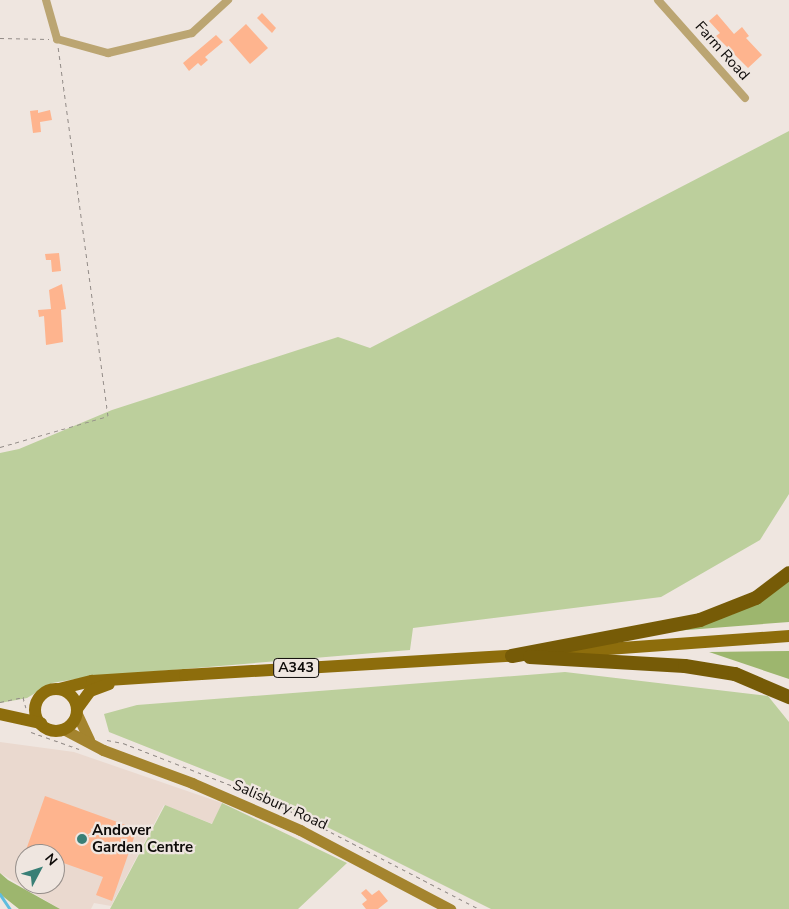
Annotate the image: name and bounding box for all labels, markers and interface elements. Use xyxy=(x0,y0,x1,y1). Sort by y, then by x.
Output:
street label: Farm Road xyxy=(691,18,753,84)
road number: A343 xyxy=(272,656,320,680)
street label: Salisbury Road xyxy=(230,776,330,834)
place label: Andover Garden Centre xyxy=(92,821,193,856)
marker: Andover Garden Centre xyxy=(76,833,88,845)
north arrow xyxy=(15,844,65,894)
text: N xyxy=(40,850,62,870)

